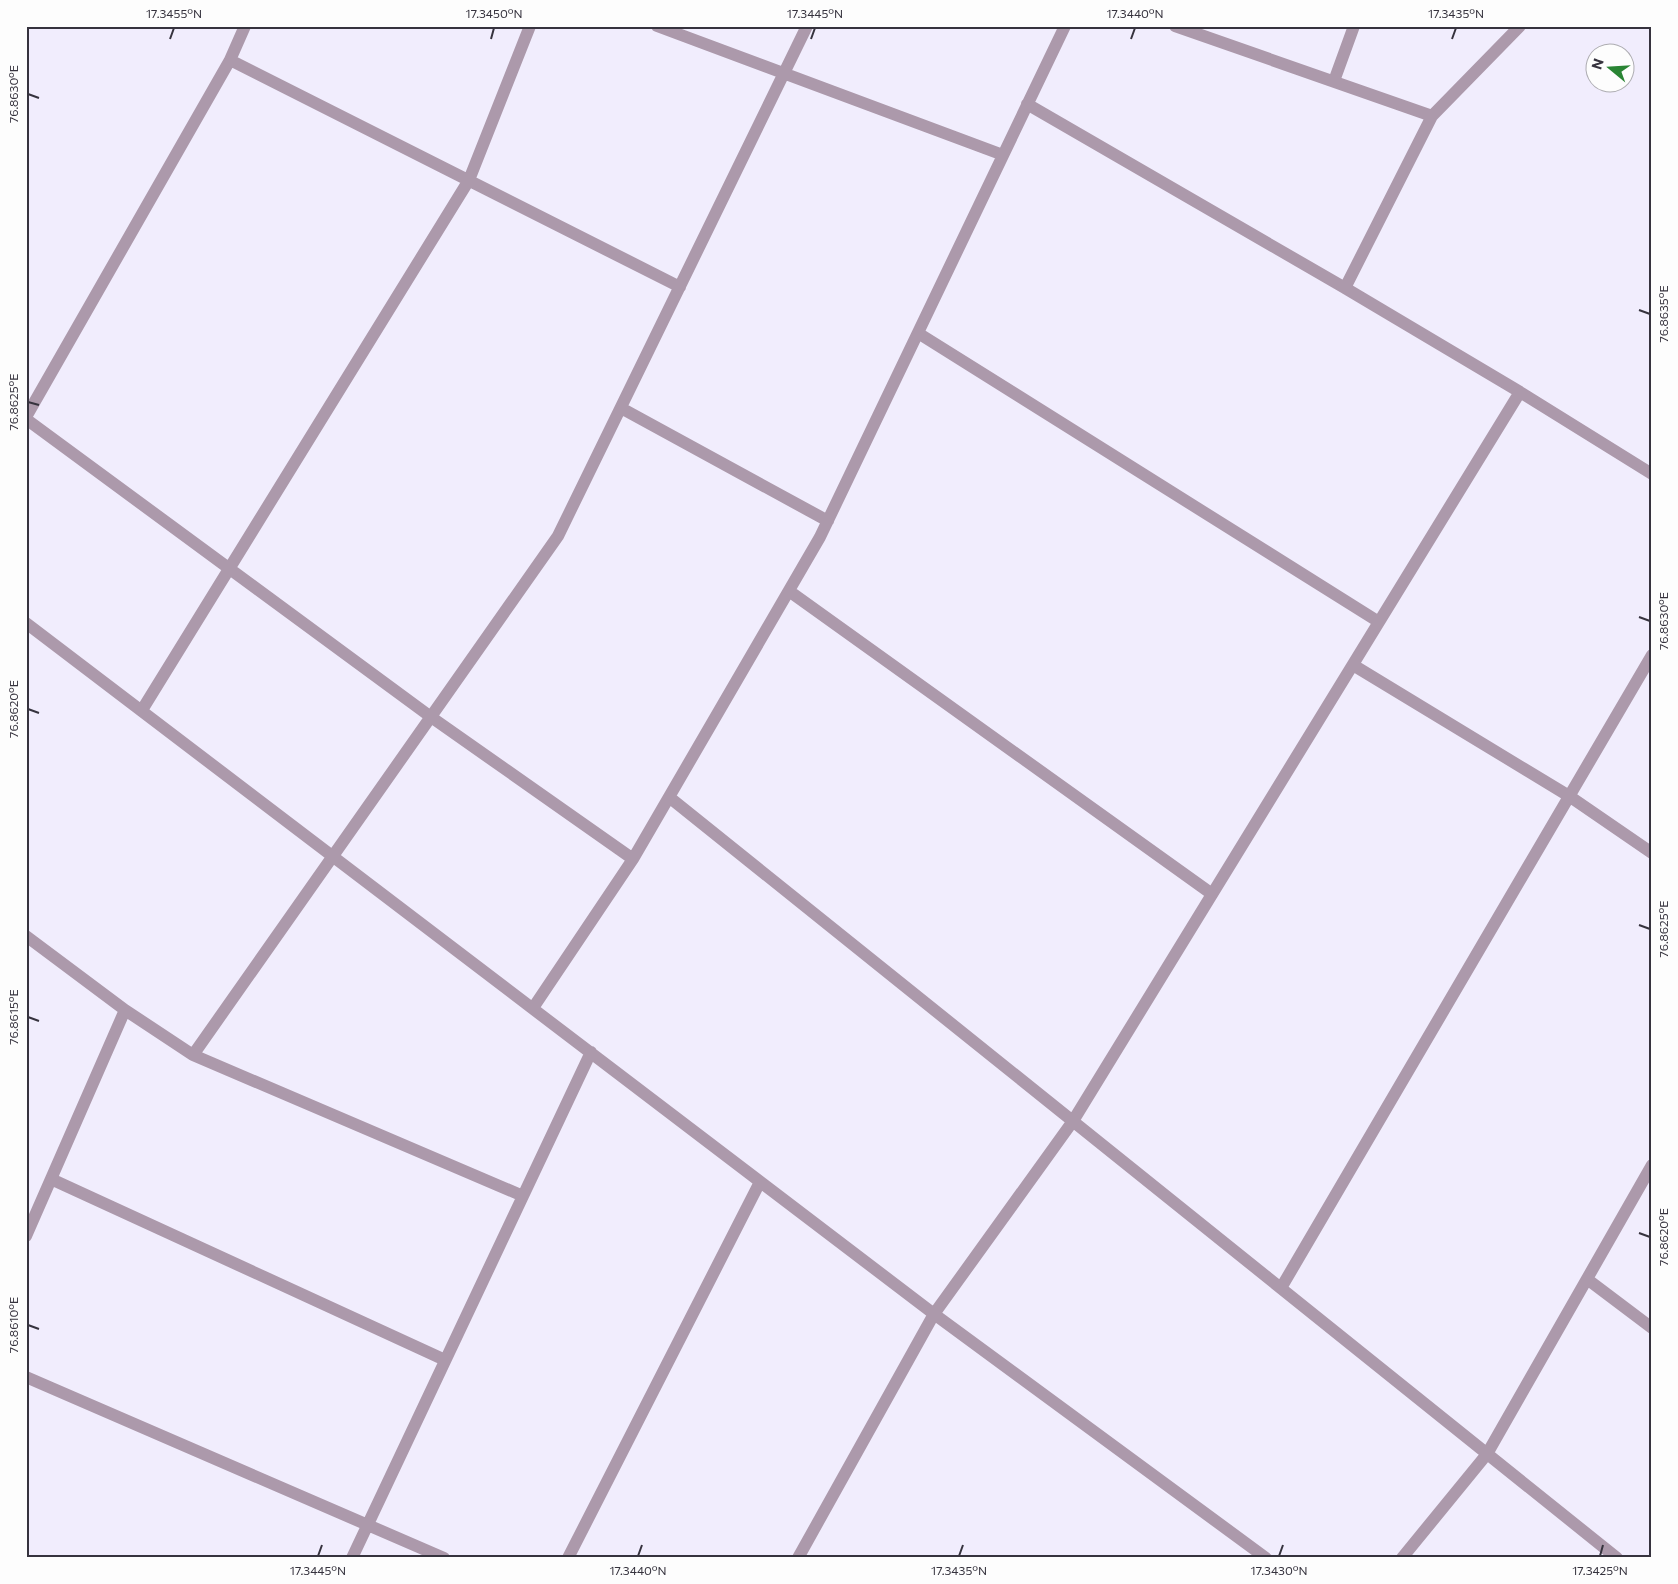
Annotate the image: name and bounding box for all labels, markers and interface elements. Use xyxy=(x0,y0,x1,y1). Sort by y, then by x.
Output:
text: 17.3455°N xyxy=(146,6,202,20)
text: 17.3450°N xyxy=(466,6,522,20)
text: 17.3445°N xyxy=(787,6,843,20)
text: 17.3440°N xyxy=(1106,6,1164,20)
text: 17.3435°N xyxy=(1428,6,1484,20)
north arrow xyxy=(1586,42,1636,92)
text: N xyxy=(1587,56,1607,71)
text: 76.8630°E xyxy=(6,65,20,123)
text: 76.8635°E xyxy=(1656,285,1670,343)
text: 76.8625°E xyxy=(6,374,20,430)
text: 76.8630°E xyxy=(1656,592,1670,650)
text: 76.8620°E xyxy=(6,680,20,738)
text: 76.8625°E xyxy=(1656,901,1670,957)
text: 76.8615°E xyxy=(6,989,20,1045)
text: 76.8620°E xyxy=(1656,1208,1670,1266)
text: 76.8610°E xyxy=(6,1297,20,1353)
text: 17.3445°N xyxy=(290,1563,346,1577)
text: 17.3440°N xyxy=(609,1563,667,1577)
text: 17.3435°N xyxy=(931,1563,987,1577)
text: 17.3430°N xyxy=(1251,1563,1307,1577)
text: 17.3425°N xyxy=(1572,1563,1628,1577)

